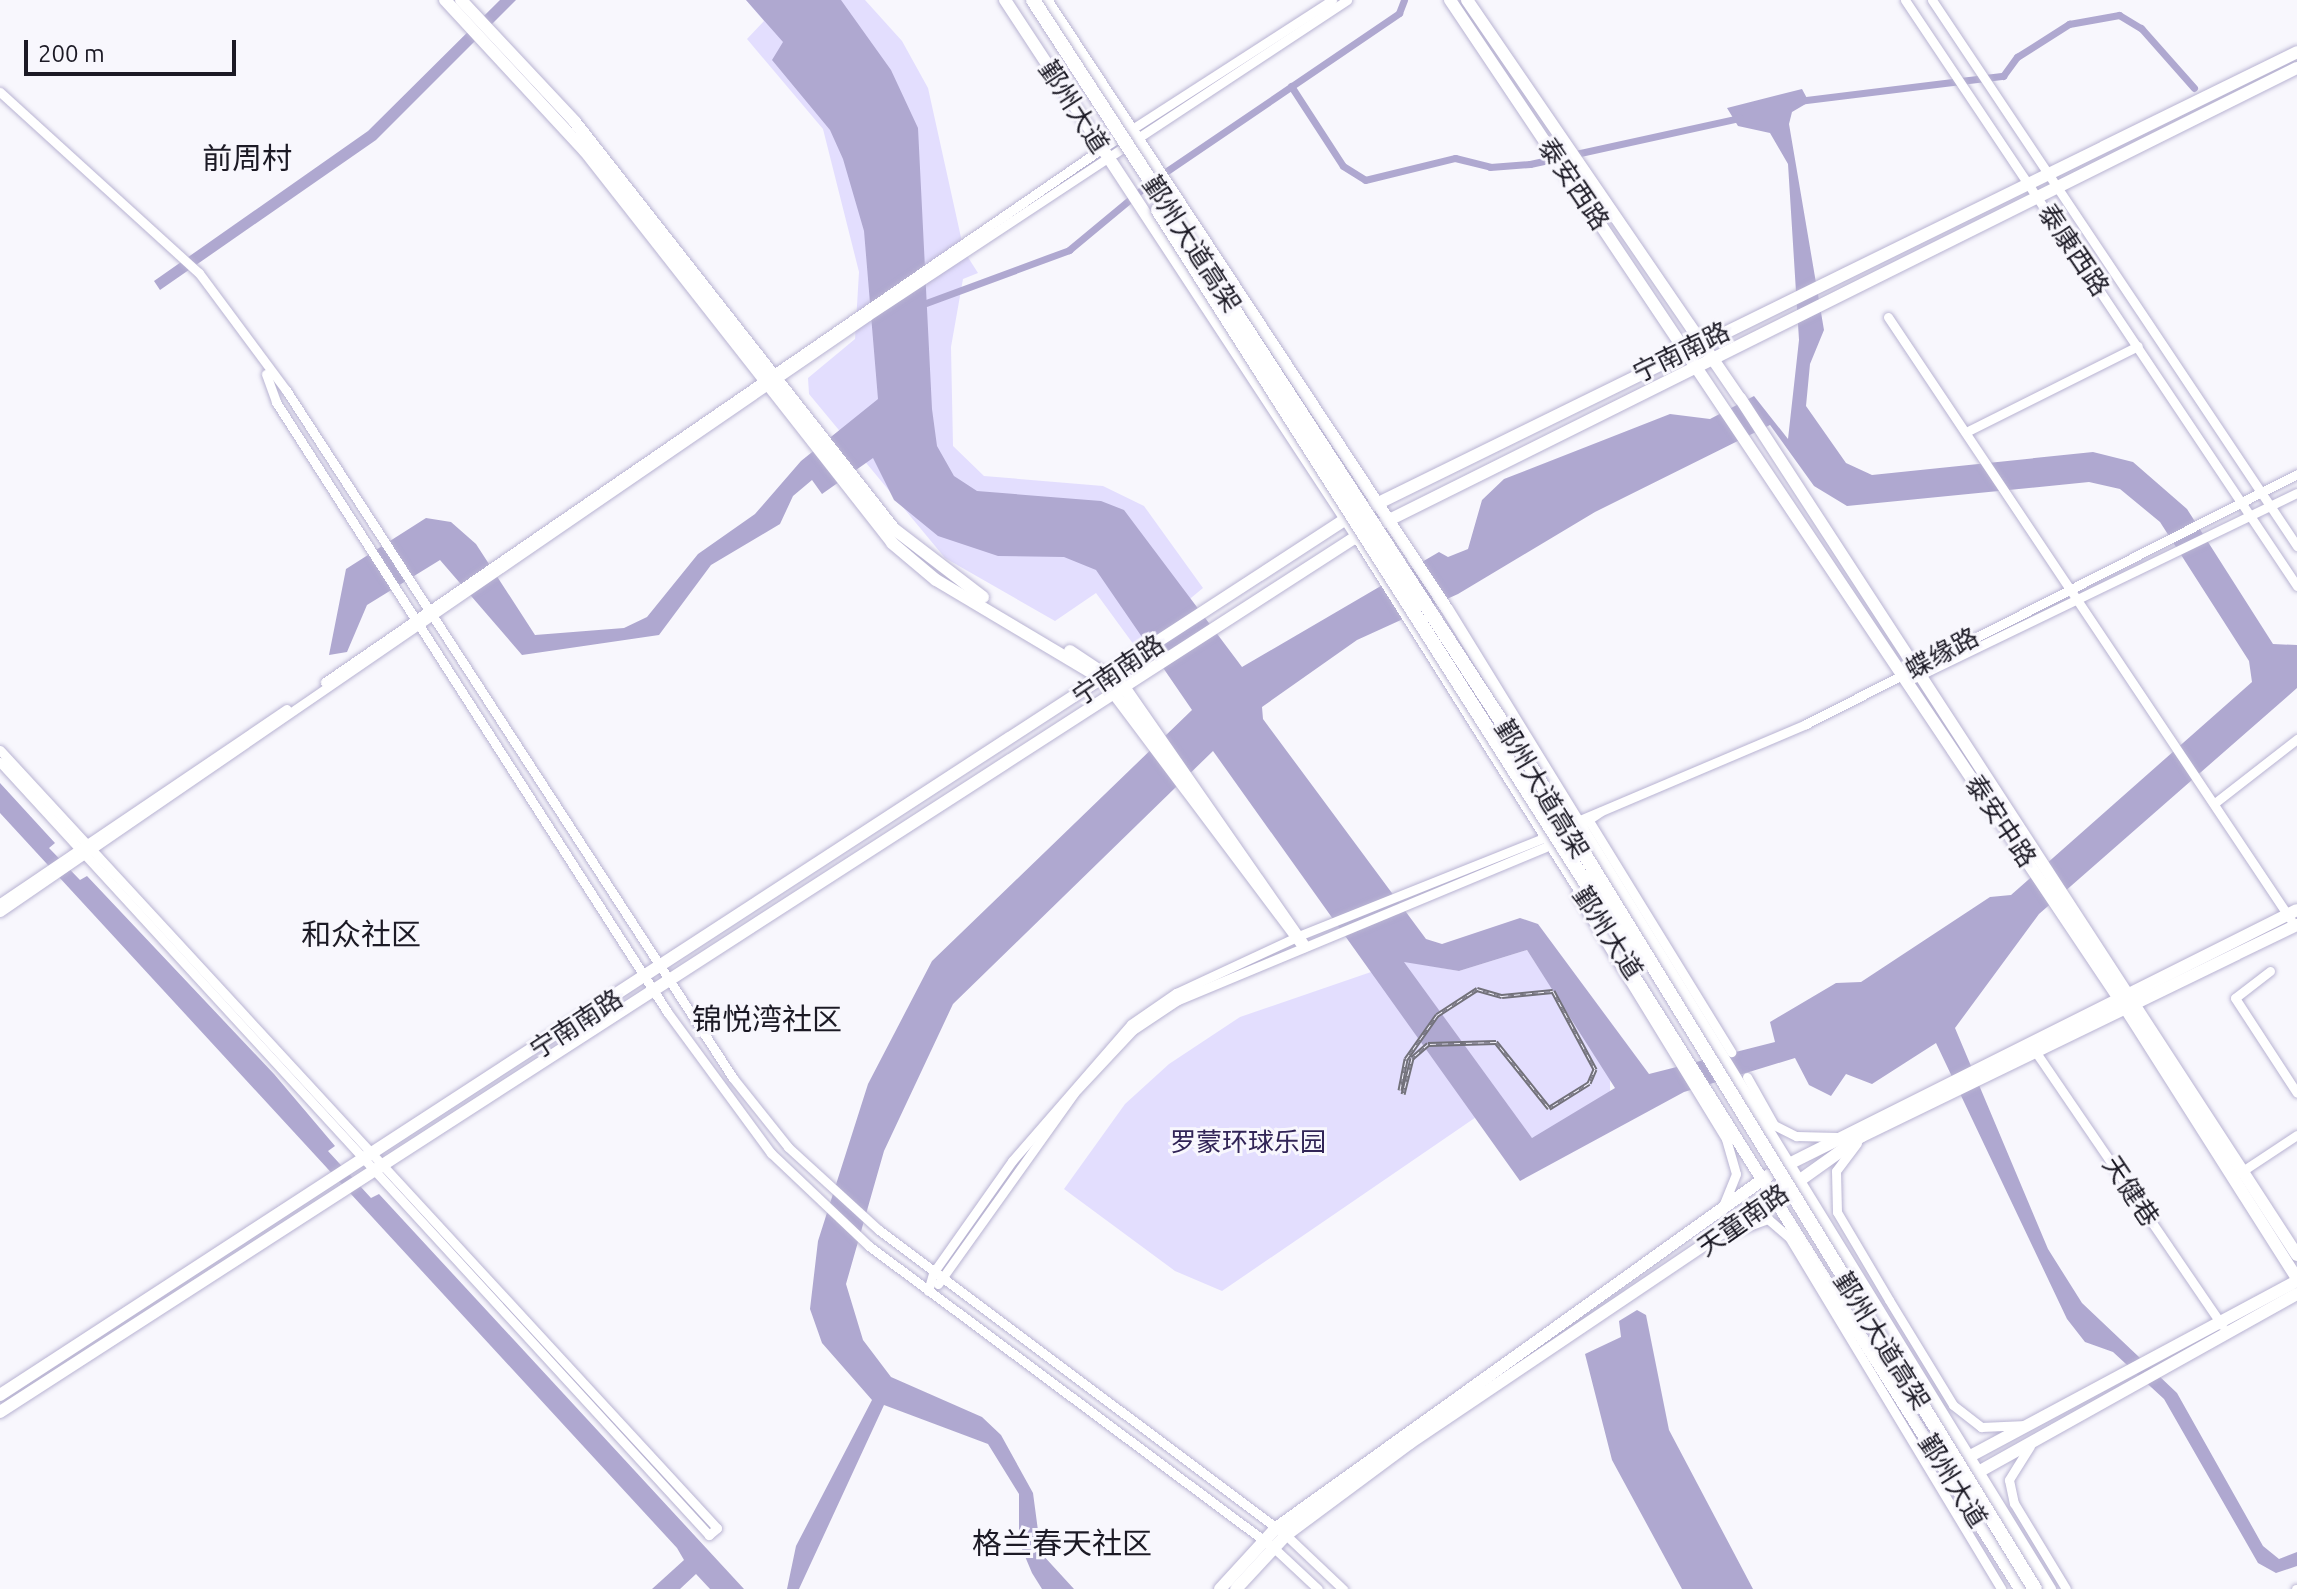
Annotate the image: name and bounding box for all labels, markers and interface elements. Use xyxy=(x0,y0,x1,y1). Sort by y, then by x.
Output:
scale bar xyxy=(28,24,240,74)
text: 200 m xyxy=(38,40,105,67)
street label: 鄞州大道 xyxy=(1033,55,1115,159)
street label: 泰安西路 xyxy=(1532,132,1616,236)
district label: 前周村 xyxy=(202,140,292,176)
street label: 鄞州大道高架 xyxy=(1136,170,1248,318)
street label: 泰康西路 xyxy=(2032,198,2116,302)
street label: 宁南南路 xyxy=(1627,315,1735,389)
street label: 蝶缘路 xyxy=(1900,621,1984,685)
street label: 宁南南路 xyxy=(1066,628,1170,712)
street label: 鄞州大道高架 xyxy=(1488,714,1596,864)
street label: 泰安中路 xyxy=(1959,769,2043,873)
street label: 鄞州大道 xyxy=(1567,881,1649,985)
district label: 和众社区 xyxy=(301,916,421,952)
street label: 宁南南路 xyxy=(524,983,628,1065)
district label: 锦悦湾社区 xyxy=(692,1001,842,1037)
park label: 罗蒙环球乐园 xyxy=(1170,1126,1326,1158)
street label: 天健巷 xyxy=(2096,1150,2166,1232)
street label: 天童南路 xyxy=(1691,1177,1795,1263)
street label: 鄞州大道高架 xyxy=(1827,1267,1937,1415)
street label: 鄞州大道 xyxy=(1912,1429,1994,1533)
district label: 格兰春天社区 xyxy=(972,1525,1152,1561)

